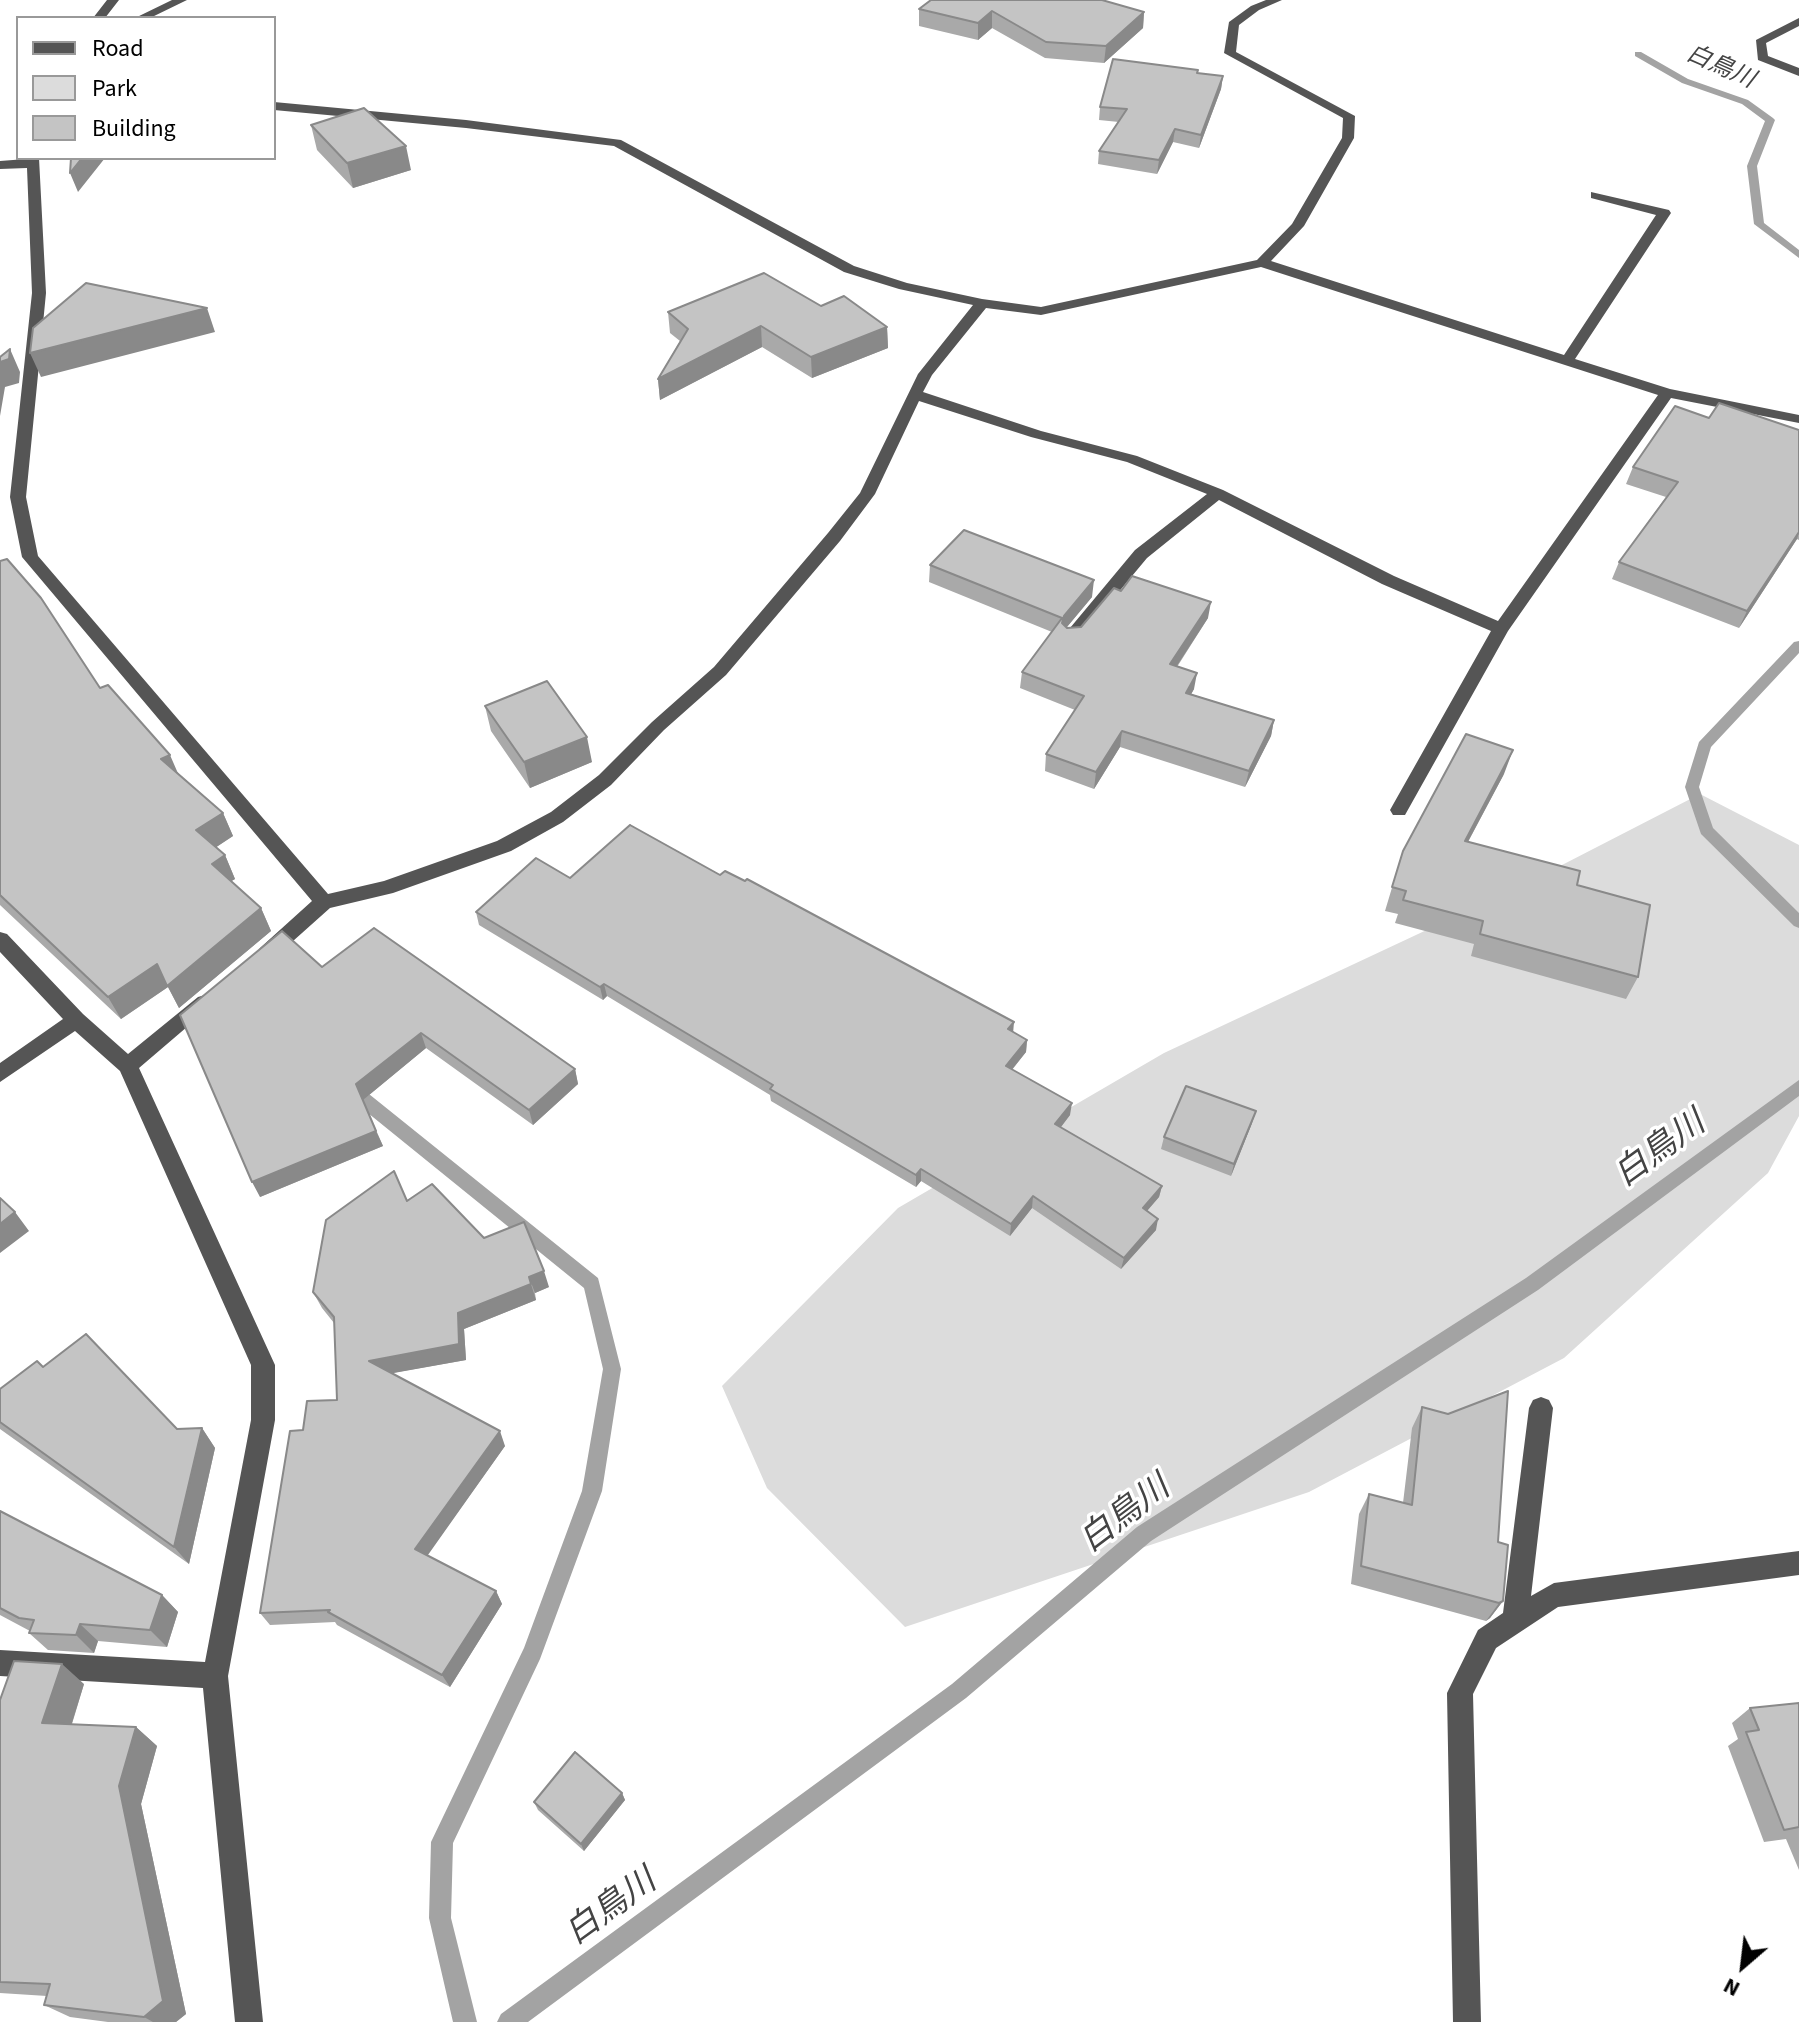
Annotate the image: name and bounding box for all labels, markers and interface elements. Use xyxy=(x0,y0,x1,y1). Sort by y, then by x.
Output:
legend xyxy=(16,16,276,160)
text: Road xyxy=(92,31,144,66)
water label: 白鳥川 xyxy=(1681,40,1759,96)
text: Park xyxy=(92,71,137,106)
text: Building xyxy=(92,111,176,146)
water label: 白鳥川 xyxy=(1608,1105,1714,1197)
water label: 白鳥川 xyxy=(1073,1469,1179,1563)
water label: 白鳥川 xyxy=(559,1863,665,1955)
north arrow xyxy=(1703,1926,1783,2006)
text: N xyxy=(1718,1970,1746,2005)

